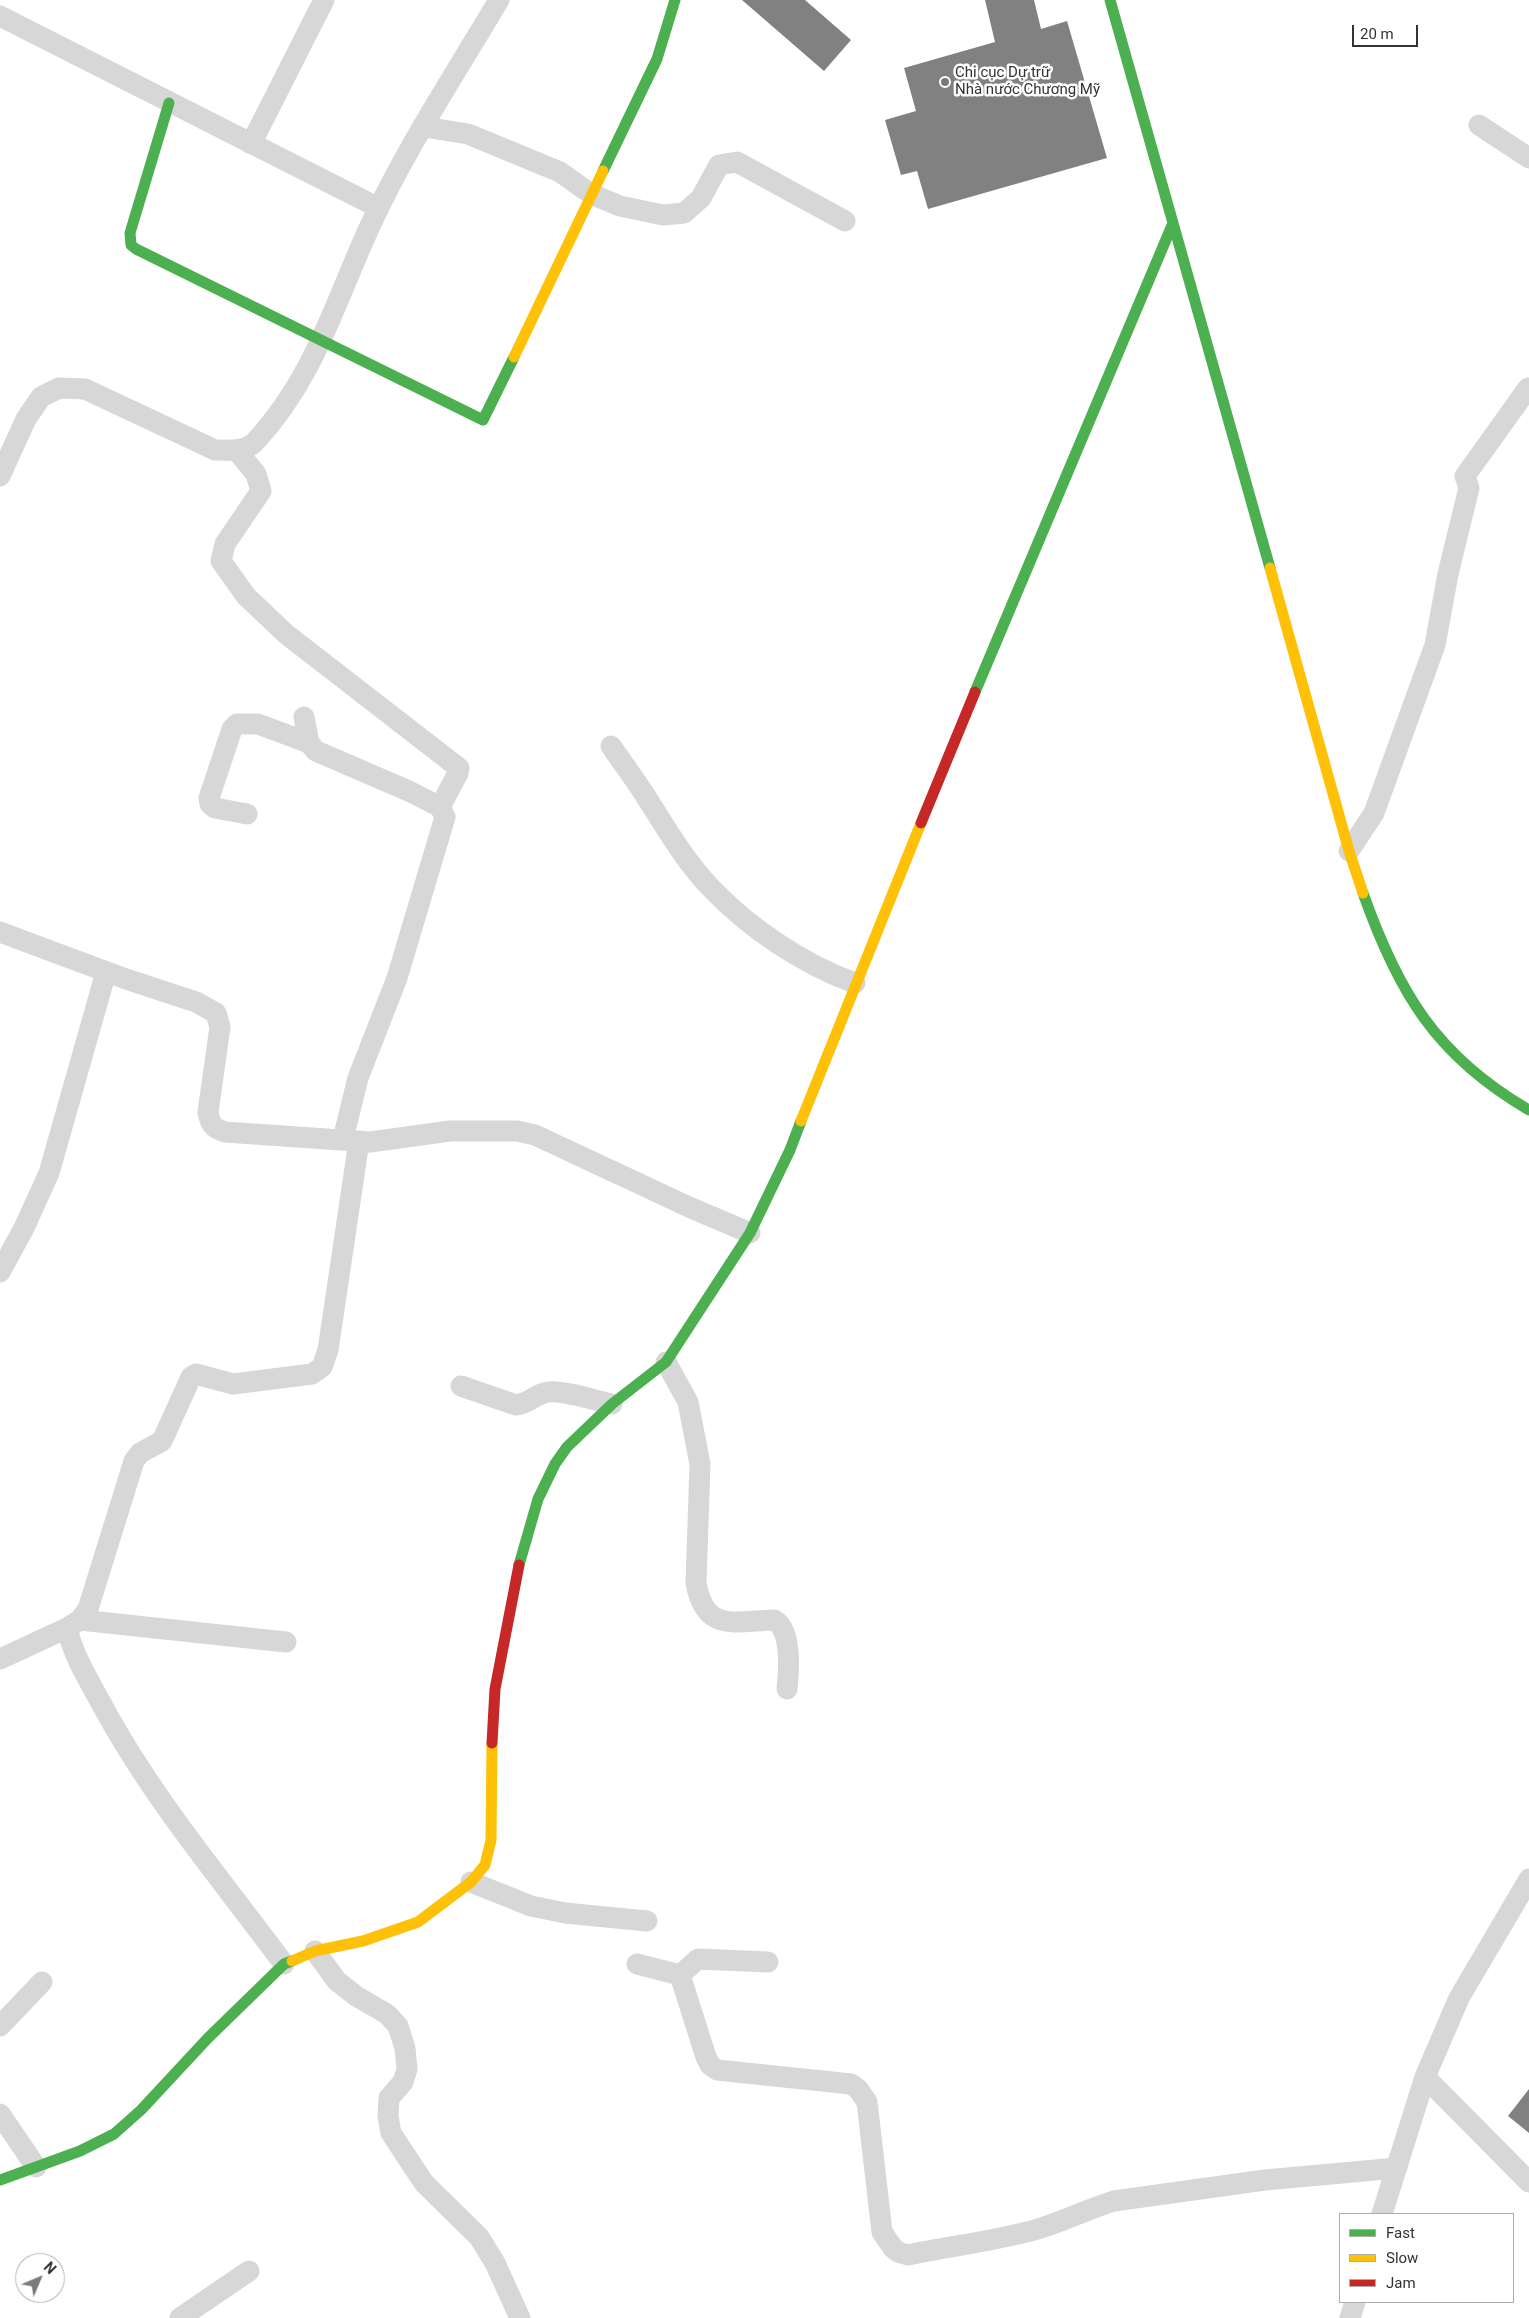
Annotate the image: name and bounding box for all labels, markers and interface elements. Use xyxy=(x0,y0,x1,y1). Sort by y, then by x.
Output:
scale bar xyxy=(1354,15,1420,47)
text: 20 m xyxy=(1360,25,1394,43)
place label: Chi cục Dự trữ Nhà nước Chương Mỹ xyxy=(955,64,1100,99)
marker: Chi cục Dự trữ Nhà nước Chương Mỹ xyxy=(939,76,951,88)
legend xyxy=(1339,2213,1514,2303)
text: Fast xyxy=(1386,2224,1415,2242)
text: Slow xyxy=(1386,2249,1418,2267)
north arrow xyxy=(15,2253,65,2303)
text: N xyxy=(41,2259,59,2277)
text: Jam xyxy=(1386,2274,1416,2292)

